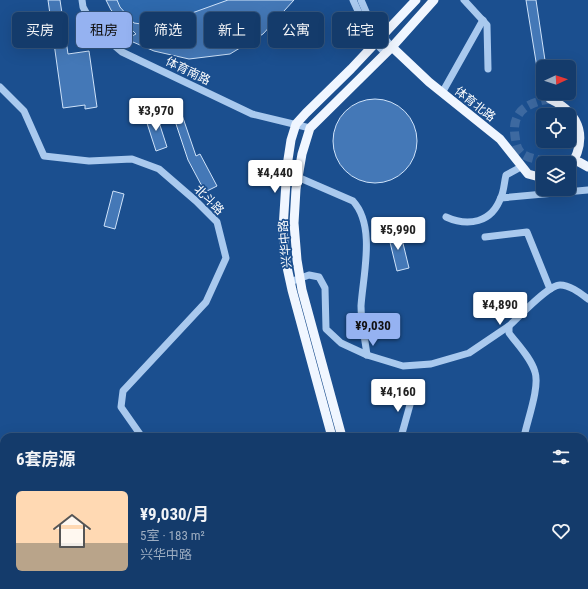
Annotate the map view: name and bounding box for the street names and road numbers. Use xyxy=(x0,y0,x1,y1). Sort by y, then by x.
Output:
street label: 体育南路 xyxy=(163,54,213,88)
street label: 体育北路 xyxy=(452,84,498,124)
street label: 北斗路 xyxy=(191,182,227,218)
street label: 兴华中路 xyxy=(276,219,294,269)

